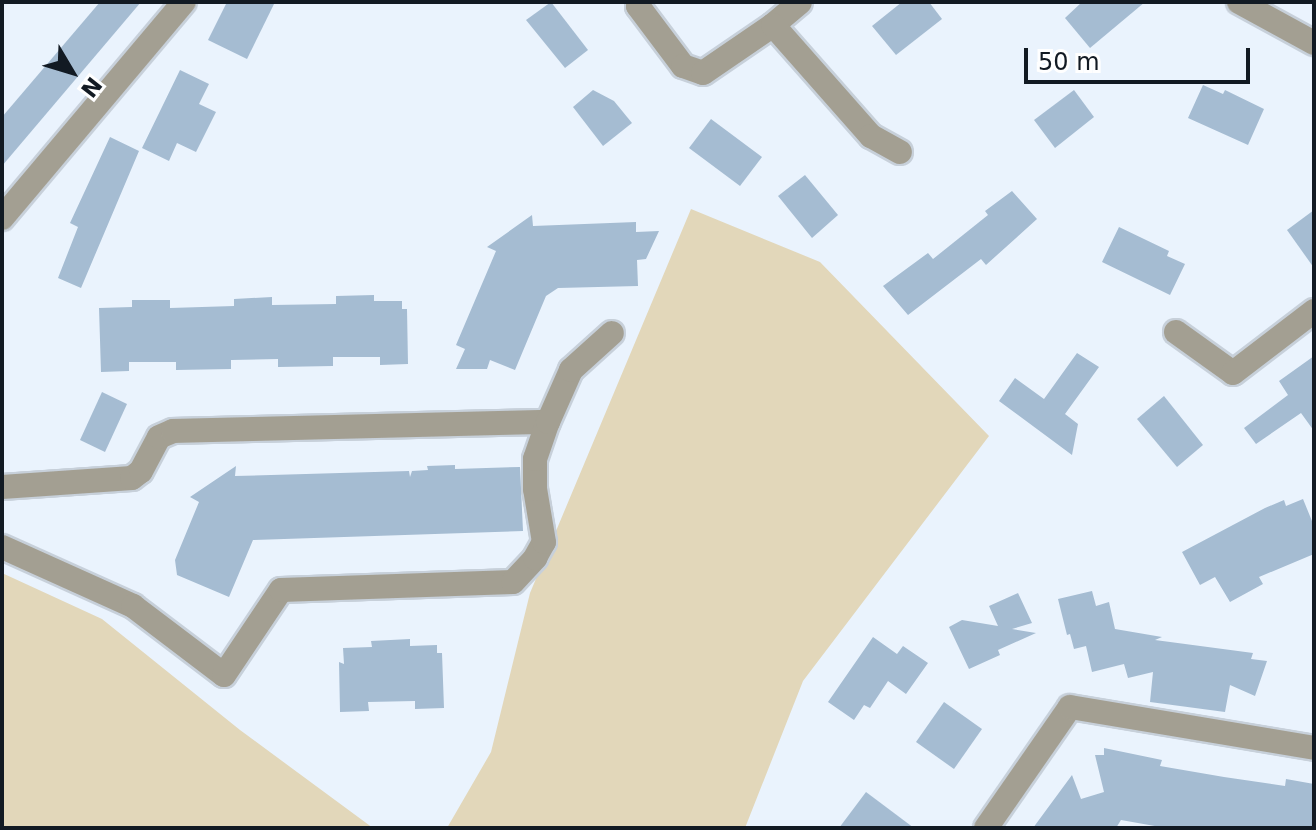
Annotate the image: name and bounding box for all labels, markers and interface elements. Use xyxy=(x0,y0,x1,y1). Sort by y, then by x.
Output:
north arrow xyxy=(32,32,112,112)
scale bar xyxy=(1028,32,1254,82)
text: 50 m xyxy=(1038,48,1100,76)
text: N xyxy=(76,72,107,102)

